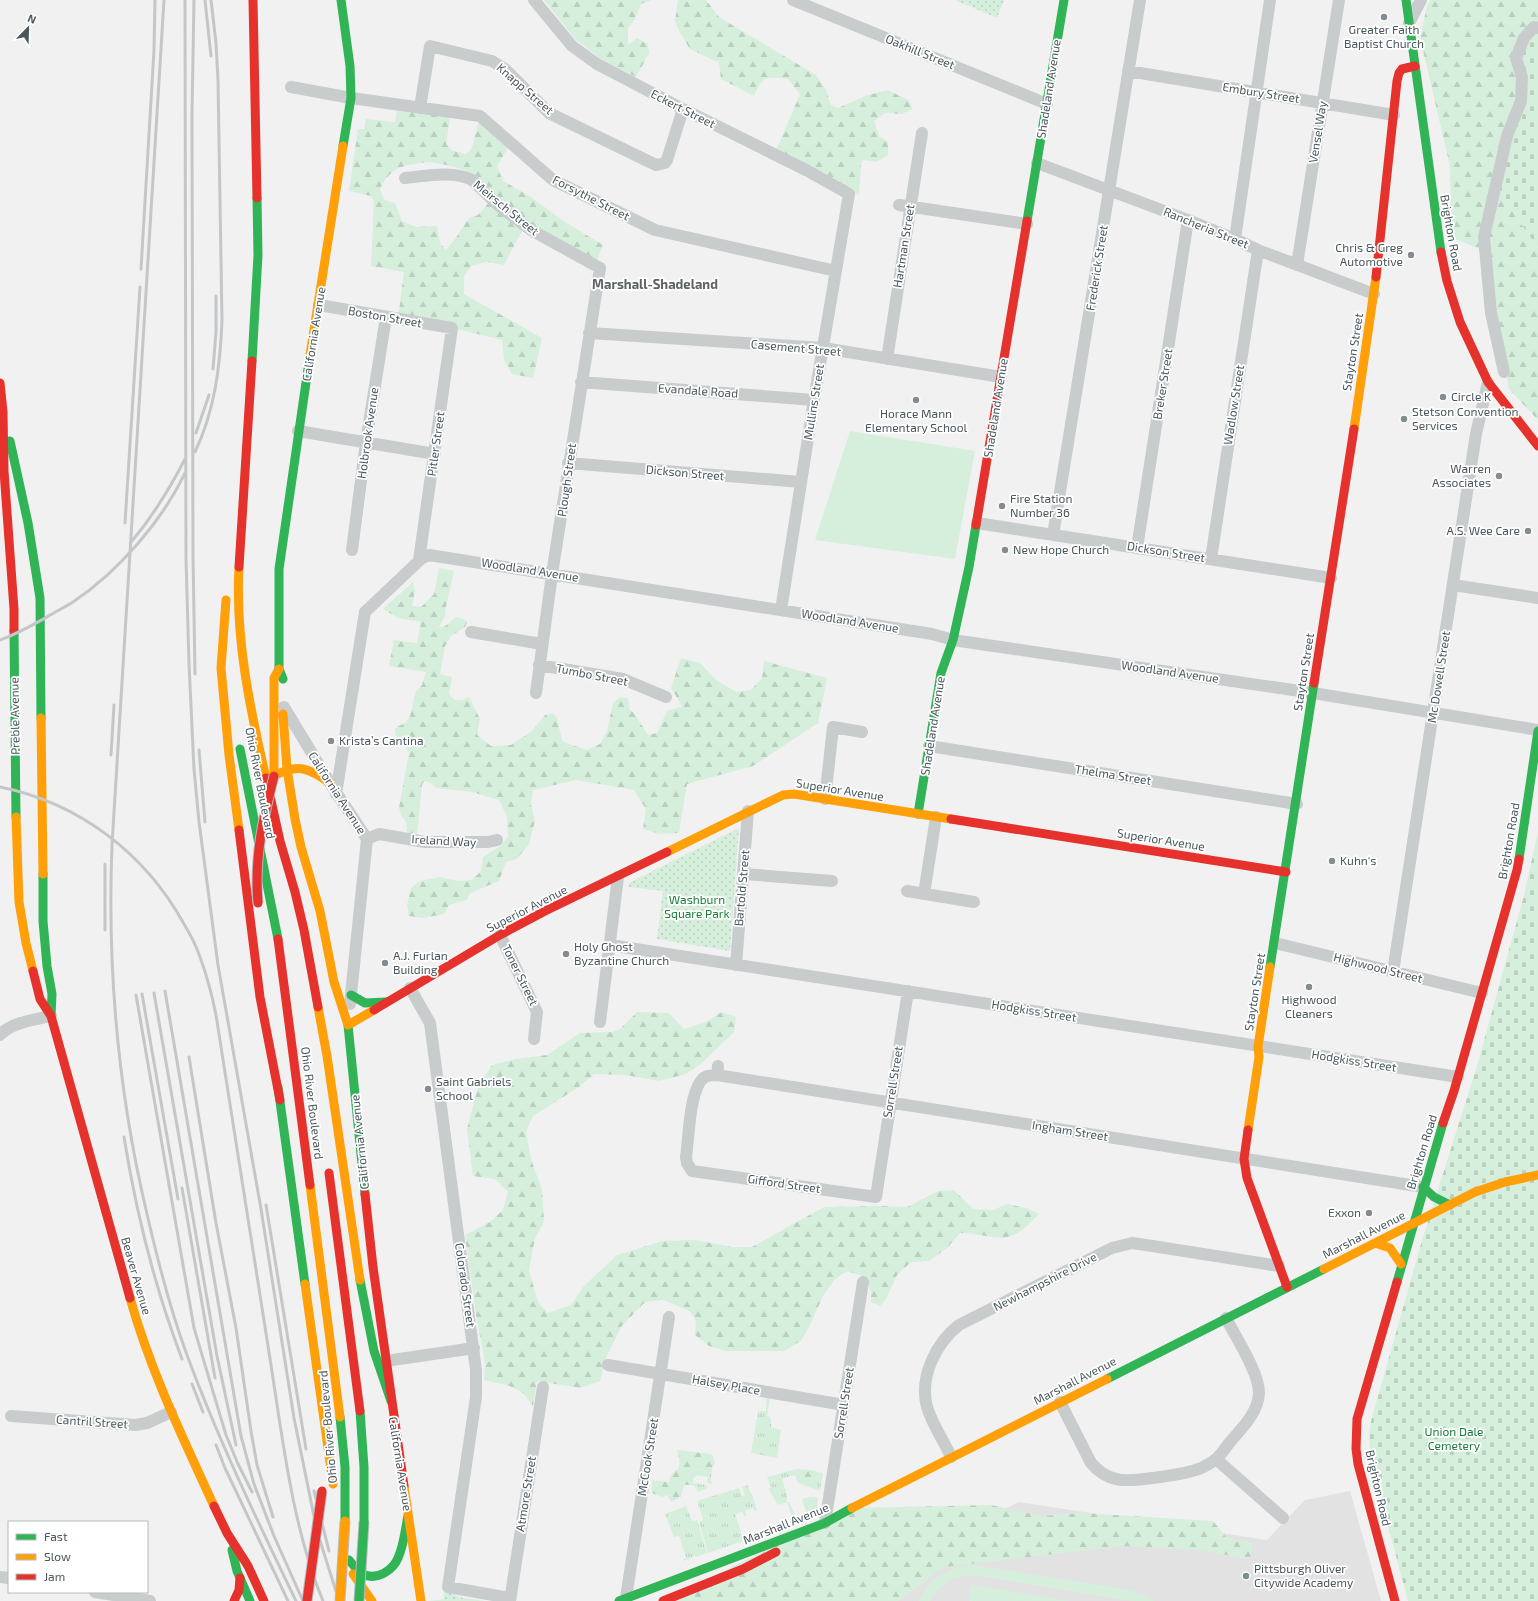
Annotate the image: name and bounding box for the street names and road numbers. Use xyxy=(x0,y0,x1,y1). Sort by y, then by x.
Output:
street label: Oakhill Street xyxy=(884,31,957,71)
street label: Shadeland Avenue xyxy=(1033,38,1063,139)
street label: Knapp Street xyxy=(494,60,557,117)
street label: Embury Street xyxy=(1222,79,1301,105)
street label: Eckert Street xyxy=(649,86,718,131)
street label: Vensel Way xyxy=(1305,99,1329,164)
street label: Forsythe Street xyxy=(551,172,633,223)
street label: Meirsch Street xyxy=(471,177,542,238)
street label: Brighton Road xyxy=(1438,193,1466,272)
street label: Hartman Street xyxy=(890,203,917,288)
street label: Rancheria Street xyxy=(1162,204,1251,251)
street label: Frederick Street xyxy=(1082,224,1110,312)
street label: California Avenue xyxy=(299,286,327,382)
street label: Boston Street xyxy=(347,303,424,329)
street label: Stayton Street xyxy=(1339,312,1365,392)
street label: Casement Street xyxy=(750,336,842,358)
street label: Breker Street xyxy=(1150,347,1175,420)
street label: Shadeland Avenue xyxy=(980,357,1010,458)
street label: Mullins Street xyxy=(800,363,826,441)
street label: Wadlow Street xyxy=(1220,363,1246,446)
street label: Evandale Road xyxy=(657,380,739,400)
street label: Holbrook Avenue xyxy=(354,386,380,479)
street label: Pitler Street xyxy=(424,410,447,477)
street label: Plough Street xyxy=(554,442,578,517)
street label: Dickson Street xyxy=(645,462,725,482)
street label: Dickson Street xyxy=(1126,538,1207,564)
street label: Woodland Avenue xyxy=(481,554,580,584)
street label: Woodland Avenue xyxy=(801,605,900,635)
street label: Mc Dowell Street xyxy=(1424,629,1452,724)
street label: Stayton Street xyxy=(1290,632,1316,712)
street label: Woodland Avenue xyxy=(1121,657,1220,685)
street label: Tumbo Street xyxy=(555,660,630,688)
street label: Shadeland Avenue xyxy=(917,675,947,776)
street label: Preble Avenue xyxy=(6,677,22,755)
street label: Ohio River Boulevard xyxy=(243,726,279,840)
street label: California Avenue xyxy=(306,749,370,836)
street label: Thelma Street xyxy=(1074,761,1153,787)
street label: Superior Avenue xyxy=(795,775,885,803)
street label: Brighton Road xyxy=(1494,801,1522,880)
street label: Superior Avenue xyxy=(1116,825,1206,853)
street label: Ireland Way xyxy=(411,831,477,849)
street label: Bartold Street xyxy=(731,849,751,927)
street label: Superior Avenue xyxy=(484,882,569,934)
street label: Toner Street xyxy=(500,942,542,1008)
street label: Highwood Street xyxy=(1332,949,1425,985)
street label: Stayton Street xyxy=(1241,952,1267,1032)
street label: Hodgkiss Street xyxy=(991,996,1078,1024)
street label: Sorrell Street xyxy=(879,1045,905,1119)
street label: Ohio River Boulevard xyxy=(299,1046,327,1160)
street label: Hodgkiss Street xyxy=(1311,1046,1398,1074)
street label: California Avenue xyxy=(347,1094,371,1190)
street label: Brighton Road xyxy=(1403,1113,1439,1191)
street label: Ingham Street xyxy=(1031,1117,1110,1143)
street label: Gifford Street xyxy=(747,1171,822,1195)
street label: Marshall Avenue xyxy=(1320,1207,1407,1261)
street label: Beaver Avenue xyxy=(119,1235,155,1316)
street label: Colorado Street xyxy=(453,1242,479,1328)
street label: Newhampshire Drive xyxy=(991,1249,1099,1313)
street label: Marshall Avenue xyxy=(1031,1353,1118,1407)
street label: Sorrell Street xyxy=(830,1366,856,1440)
street label: Ohio River Boulevard xyxy=(315,1370,339,1484)
street label: Halsey Place xyxy=(691,1371,761,1397)
street label: Cantril Street xyxy=(56,1412,129,1431)
street label: California Avenue xyxy=(387,1416,415,1512)
street label: McCook Street xyxy=(634,1416,660,1497)
street label: Brighton Road xyxy=(1363,1448,1395,1527)
street label: Atmore Street xyxy=(512,1455,538,1533)
street label: Marshall Avenue xyxy=(741,1500,830,1547)

